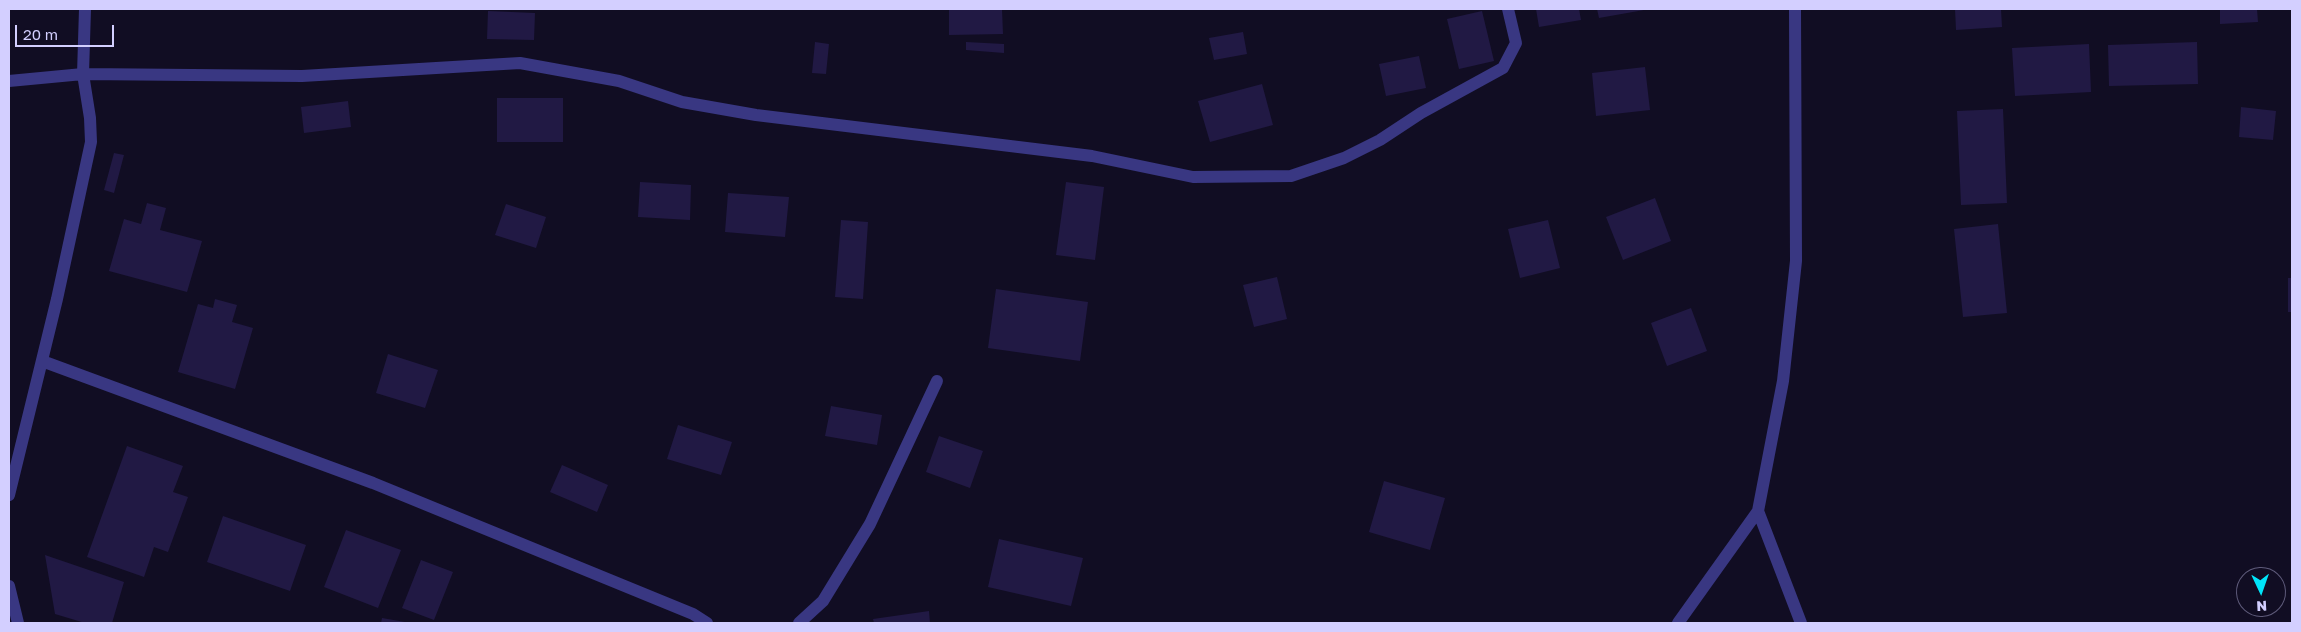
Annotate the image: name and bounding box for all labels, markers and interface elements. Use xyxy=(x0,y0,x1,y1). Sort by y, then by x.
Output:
scale bar xyxy=(18,15,116,47)
text: 20 m xyxy=(23,25,58,43)
north arrow xyxy=(2236,567,2286,617)
text: N xyxy=(2256,598,2268,615)

